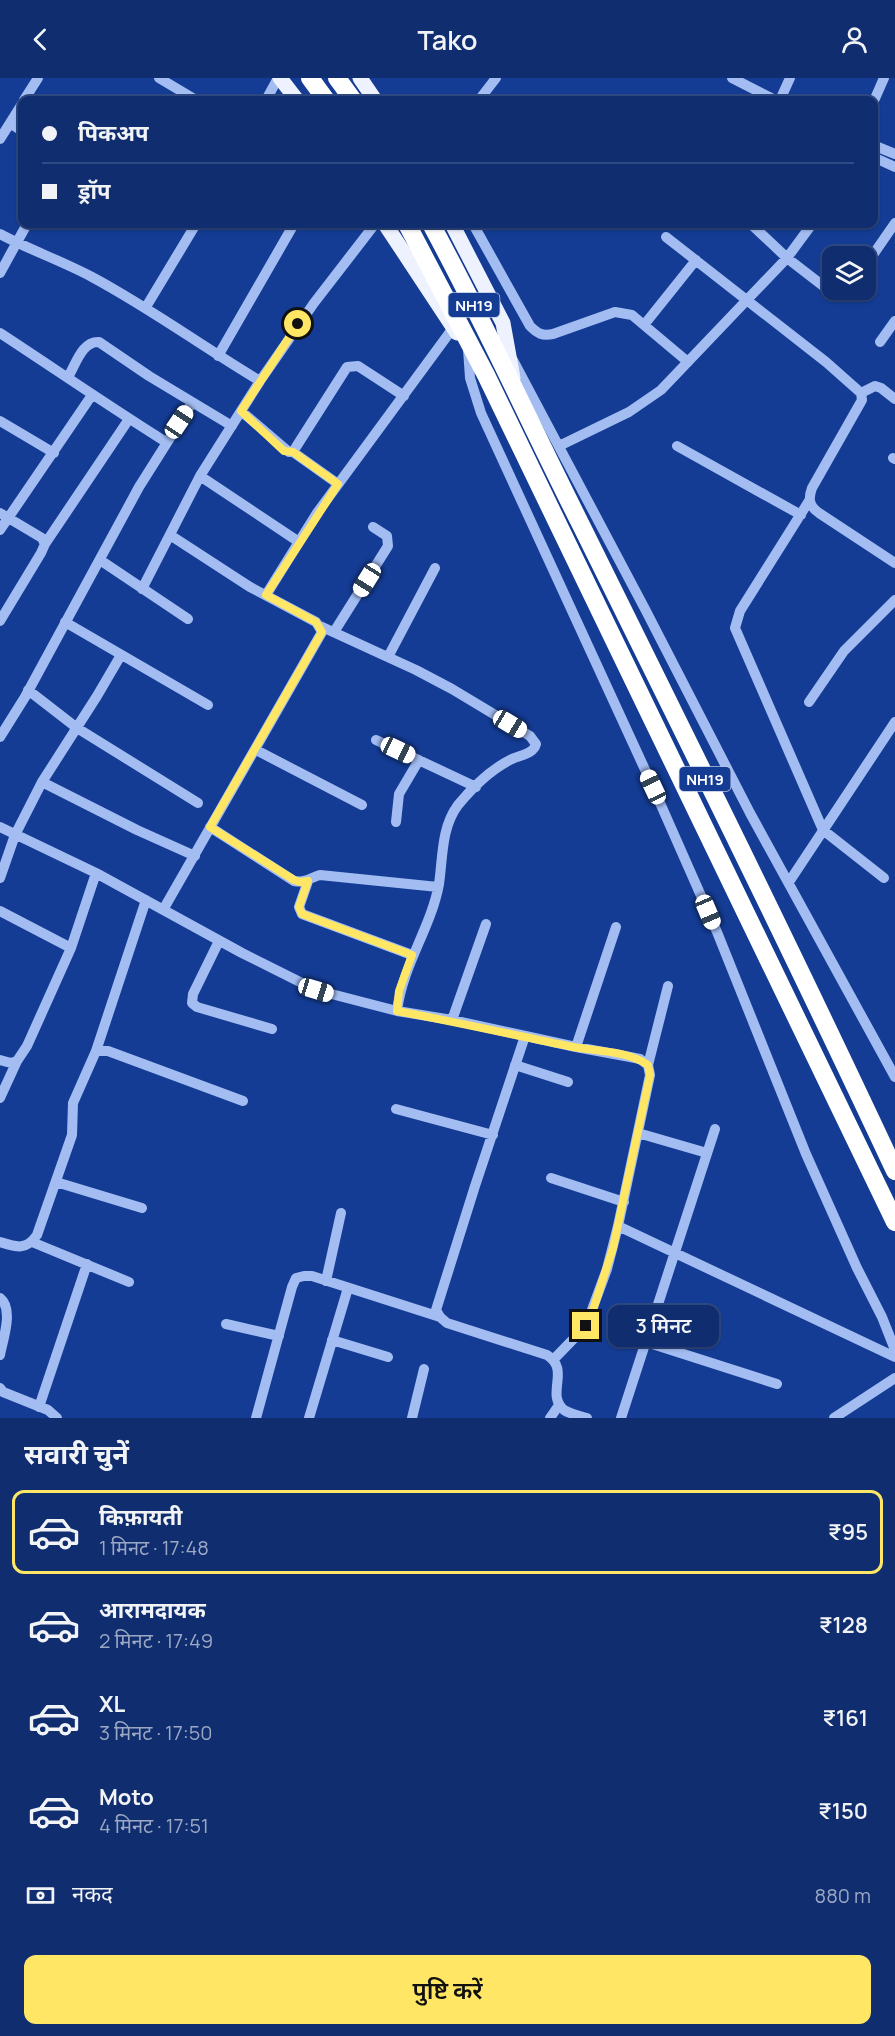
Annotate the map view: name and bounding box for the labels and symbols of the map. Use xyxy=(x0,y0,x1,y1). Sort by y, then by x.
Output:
road number: NH19 xyxy=(448,293,500,317)
route start xyxy=(284,310,311,337)
car xyxy=(161,402,197,442)
car xyxy=(350,560,384,600)
car xyxy=(490,707,530,741)
car xyxy=(378,734,418,766)
car xyxy=(637,767,669,807)
road number: NH19 xyxy=(680,767,730,791)
car xyxy=(693,892,723,932)
car xyxy=(296,976,336,1004)
callout: 3 मिनट xyxy=(607,1305,718,1347)
route end xyxy=(572,1312,599,1339)

